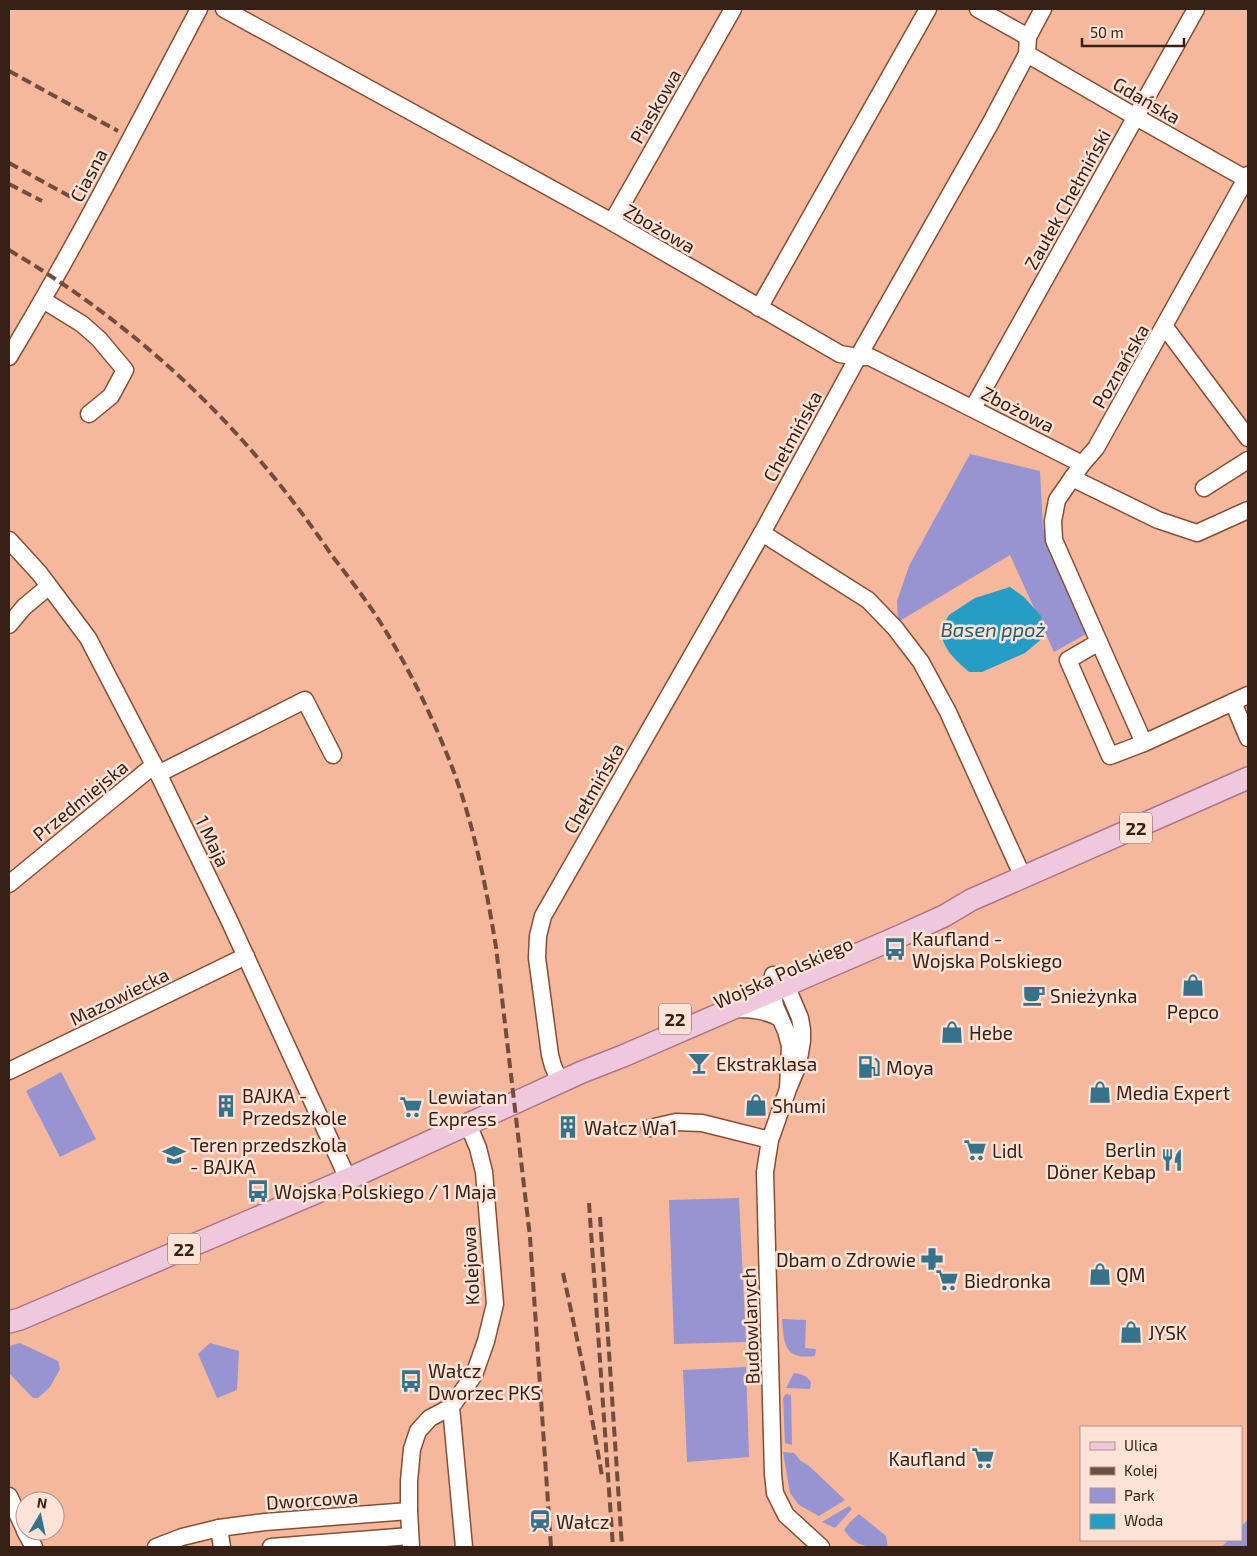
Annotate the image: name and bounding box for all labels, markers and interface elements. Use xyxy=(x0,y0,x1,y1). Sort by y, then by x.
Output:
scale bar xyxy=(1082,15,1184,47)
text: 50 m xyxy=(1090,23,1124,41)
street label: Piaskowa xyxy=(625,65,685,147)
street label: Gdańska xyxy=(1109,72,1185,128)
street label: Zaułek Chełmiński xyxy=(1019,125,1115,273)
street label: Ciasna xyxy=(64,144,112,206)
street label: Zbożowa xyxy=(620,198,700,258)
street label: Poznańska xyxy=(1087,320,1153,412)
street label: Zbożowa xyxy=(978,381,1058,437)
street label: Chełmińska xyxy=(758,386,826,486)
water label: Basen ppoż xyxy=(940,617,1046,641)
street label: Chełmińska xyxy=(558,739,628,837)
street label: Przedmiejska xyxy=(28,755,132,845)
street label: 1 Maja xyxy=(191,812,235,870)
road number: 22 xyxy=(1120,812,1152,844)
place label: Kaufland - Wojska Polskiego xyxy=(912,927,1062,972)
street label: Wojska Polskiego xyxy=(710,931,856,1013)
bus stop icon: Kaufland - Wojska Polskiego xyxy=(882,936,908,962)
street label: Mazowiecka xyxy=(66,962,172,1030)
shop icon: Pepco xyxy=(1180,972,1206,998)
cafe icon: Snieżynka xyxy=(1021,982,1047,1008)
place label: Snieżynka xyxy=(1050,984,1138,1007)
place label: Pepco xyxy=(1167,1000,1219,1023)
road number: 22 xyxy=(659,1004,691,1034)
shop icon: Hebe xyxy=(939,1019,965,1045)
place label: Hebe xyxy=(969,1021,1013,1044)
bar icon: Ekstraklasa xyxy=(686,1050,712,1076)
place label: Ekstraklasa xyxy=(716,1052,817,1075)
fuel station icon: Moya xyxy=(856,1054,882,1080)
place label: Moya xyxy=(886,1056,934,1079)
shop icon: Media Expert xyxy=(1087,1079,1113,1105)
place label: Media Expert xyxy=(1116,1081,1230,1104)
place label: BAJKA - Przedszkole xyxy=(242,1084,347,1129)
place label: Lewiatan Express xyxy=(428,1085,507,1130)
shop icon: Shumi xyxy=(743,1092,769,1118)
building icon: BAJKA - Przedszkole xyxy=(213,1093,239,1119)
supermarket icon: Lewiatan Express xyxy=(398,1094,424,1120)
place label: Shumi xyxy=(772,1094,826,1117)
building icon: Wałcz Wa1 xyxy=(555,1114,581,1140)
place label: Wałcz Wa1 xyxy=(584,1116,677,1139)
place label: Teren przedszkola - BAJKA xyxy=(190,1133,347,1178)
supermarket icon: Lidl xyxy=(962,1137,988,1163)
place label: Berlin Döner Kebap xyxy=(1046,1138,1156,1183)
place label: Lidl xyxy=(992,1139,1023,1162)
school or university icon: Teren przedszkola - BAJKA xyxy=(161,1142,187,1168)
restaurant icon: Berlin Döner Kebap xyxy=(1159,1147,1185,1173)
bus stop icon: Wojska Polskiego / 1 Maja xyxy=(245,1178,271,1204)
place label: Wojska Polskiego / 1 Maja xyxy=(274,1180,497,1203)
street label: Kolejowa xyxy=(456,1226,484,1306)
road number: 22 xyxy=(168,1234,200,1264)
pharmacy icon: Dbam o Zdrowie xyxy=(919,1246,945,1272)
place label: Dbam o Zdrowie xyxy=(776,1248,916,1271)
shop icon: QM xyxy=(1087,1261,1113,1287)
place label: QM xyxy=(1116,1263,1145,1286)
street label: Budowlanych xyxy=(736,1267,764,1385)
supermarket icon: Biedronka xyxy=(934,1267,960,1293)
place label: Biedronka xyxy=(964,1269,1051,1292)
shop icon: JYSK xyxy=(1118,1319,1144,1345)
place label: JYSK xyxy=(1148,1321,1187,1344)
place label: Wałcz Dworzec PKS xyxy=(428,1359,541,1404)
bus stop icon: Wałcz Dworzec PKS xyxy=(398,1368,424,1394)
legend xyxy=(1080,1426,1242,1541)
text: Ulica xyxy=(1124,1436,1158,1454)
supermarket icon: Kaufland xyxy=(970,1445,996,1471)
place label: Kaufland xyxy=(888,1447,966,1470)
text: Kolej xyxy=(1124,1461,1157,1480)
street label: Dworcowa xyxy=(265,1484,359,1514)
text: Park xyxy=(1124,1486,1155,1504)
north arrow xyxy=(15,1491,65,1541)
text: N xyxy=(36,1493,48,1512)
station icon: Wałcz xyxy=(527,1508,553,1534)
place label: Wałcz xyxy=(556,1510,609,1533)
text: Woda xyxy=(1124,1511,1163,1529)

